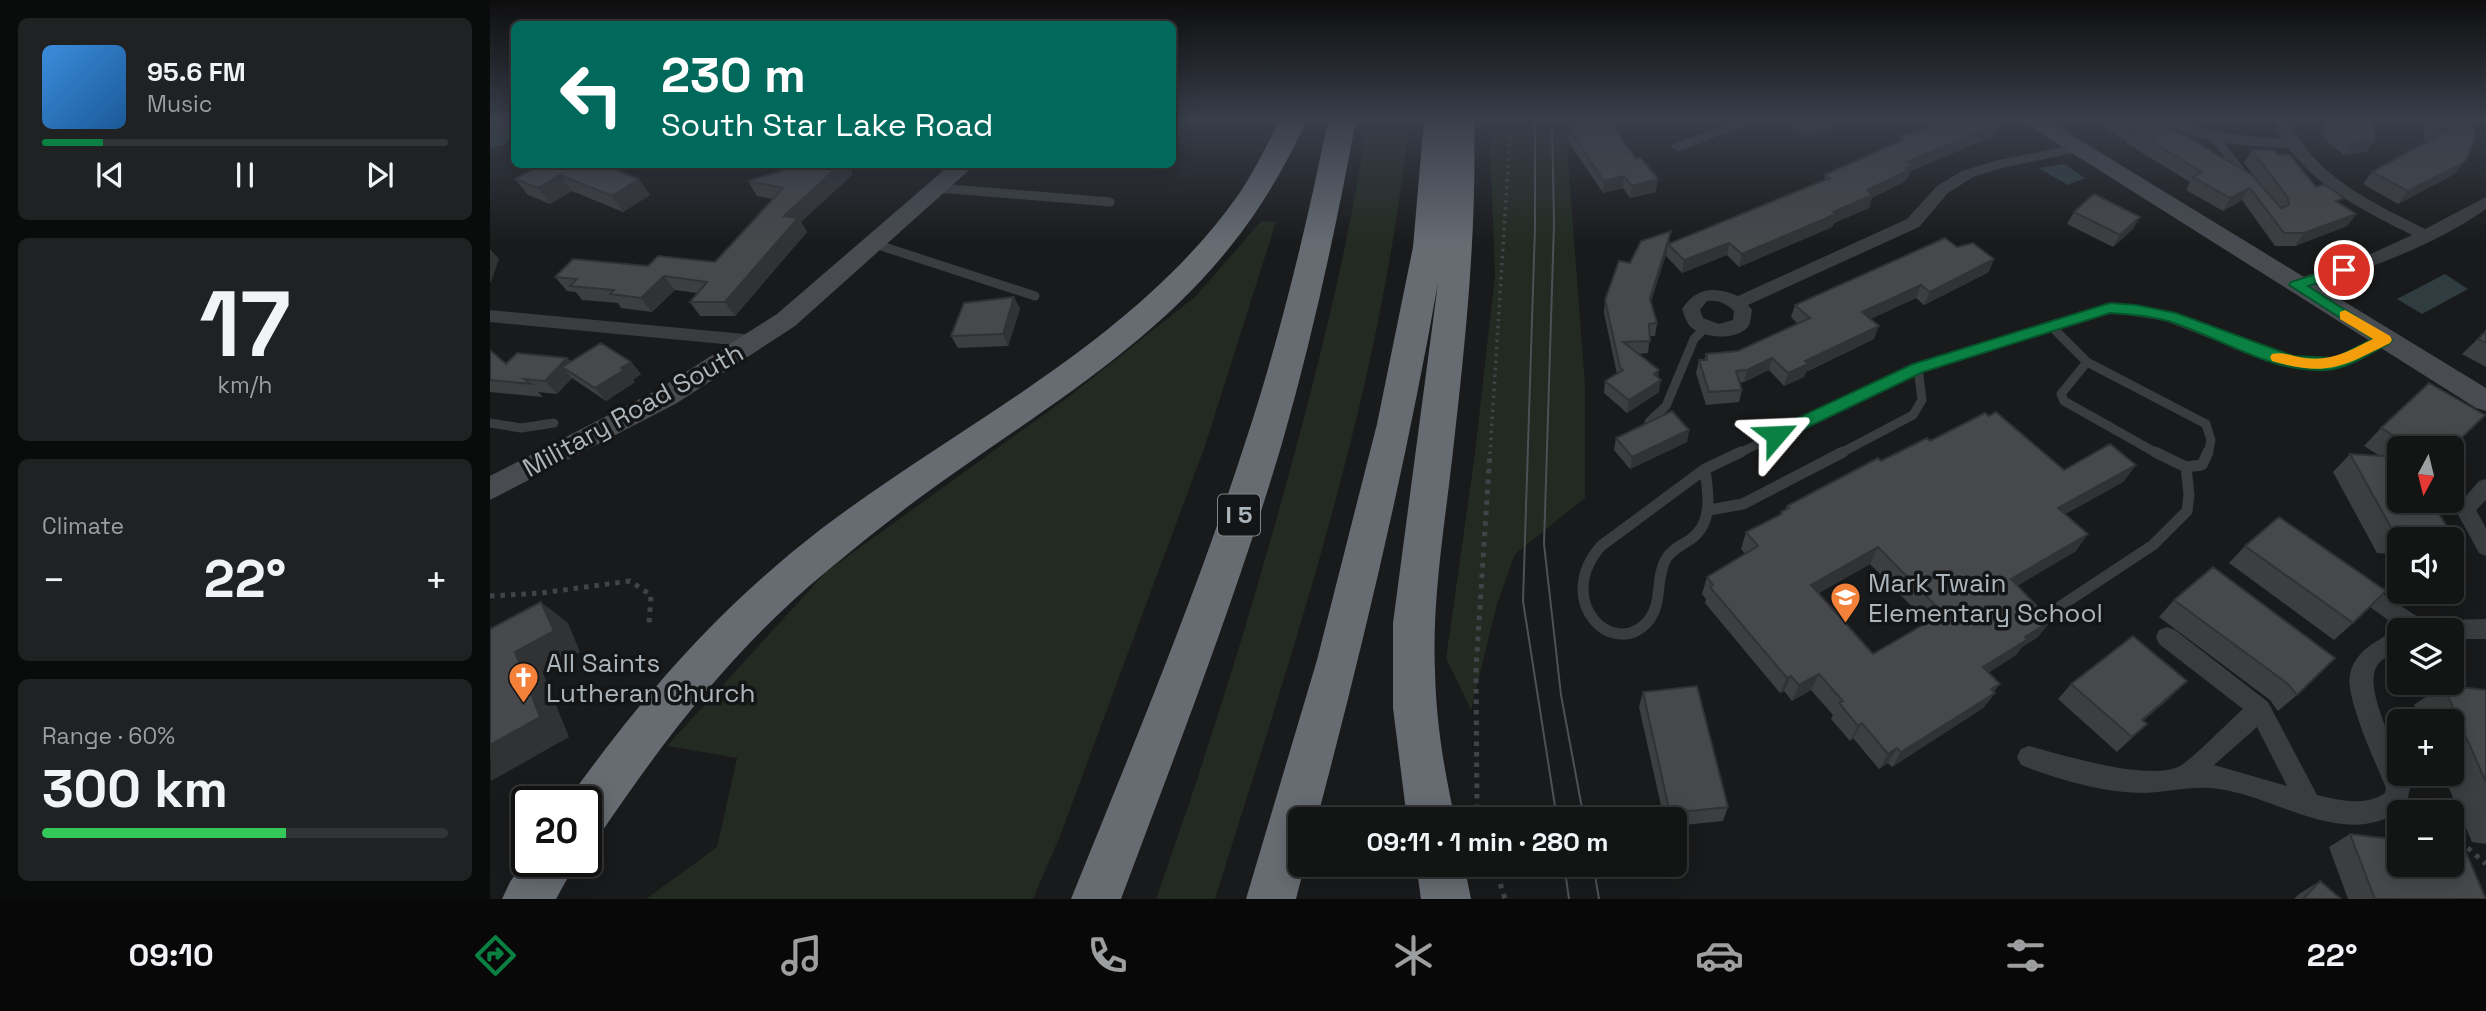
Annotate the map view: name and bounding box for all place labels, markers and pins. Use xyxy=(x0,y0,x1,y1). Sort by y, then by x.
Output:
pin xyxy=(2314,240,2374,300)
place label: Mark Twain Elementary School xyxy=(1868,566,2103,630)
school or university icon: Mark Twain Elementary School xyxy=(1828,581,1862,625)
place label: All Saints Lutheran Church xyxy=(546,646,755,710)
church icon: All Saints Lutheran Church xyxy=(506,661,540,705)

